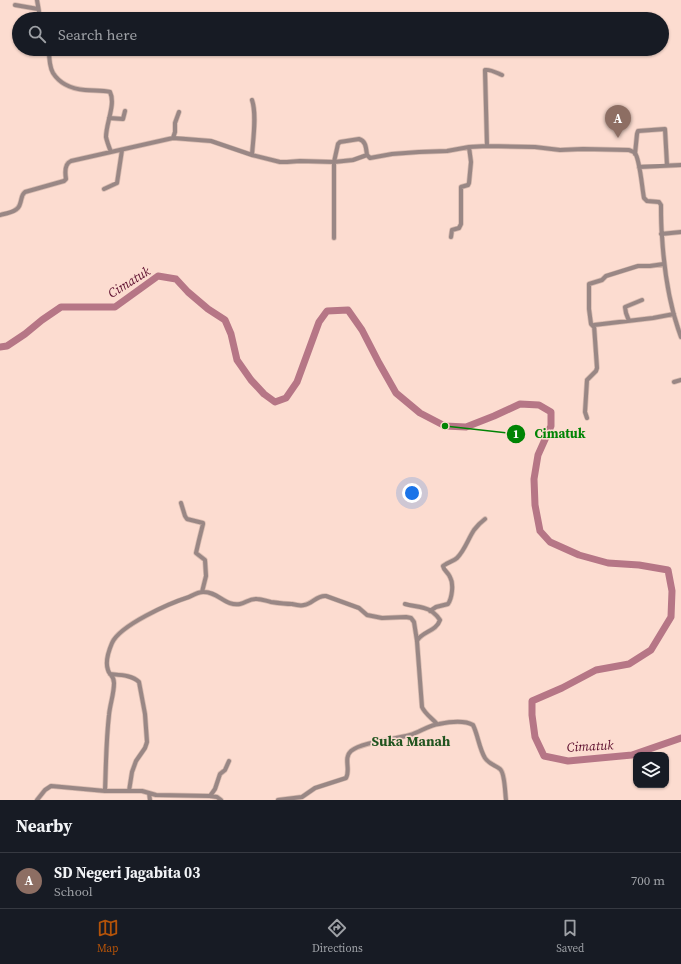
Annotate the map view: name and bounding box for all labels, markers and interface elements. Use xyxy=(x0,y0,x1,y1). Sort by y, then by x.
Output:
search box xyxy=(12,12,669,56)
icon: search xyxy=(26,23,48,45)
text: Search here xyxy=(58,24,137,45)
pin: A xyxy=(605,105,631,138)
water label: Cimatuk xyxy=(105,262,154,302)
callout: Cimatuk xyxy=(506,421,593,446)
text: Cimatuk xyxy=(534,425,586,442)
text: 1 xyxy=(513,426,519,442)
your location xyxy=(402,483,422,503)
district label: Suka Manah xyxy=(372,731,451,751)
water label: Cimatuk xyxy=(566,736,615,756)
map controls xyxy=(633,752,669,788)
button: layers xyxy=(633,752,669,788)
text: Nearby xyxy=(16,814,72,838)
text: SD Negeri Jagabita 03 xyxy=(54,862,200,883)
text: A xyxy=(25,872,33,889)
text: 700 m xyxy=(631,872,665,889)
text: School xyxy=(54,883,93,900)
tab: Map xyxy=(97,917,119,956)
tab: Directions xyxy=(312,917,363,956)
tab: Saved xyxy=(556,917,584,956)

